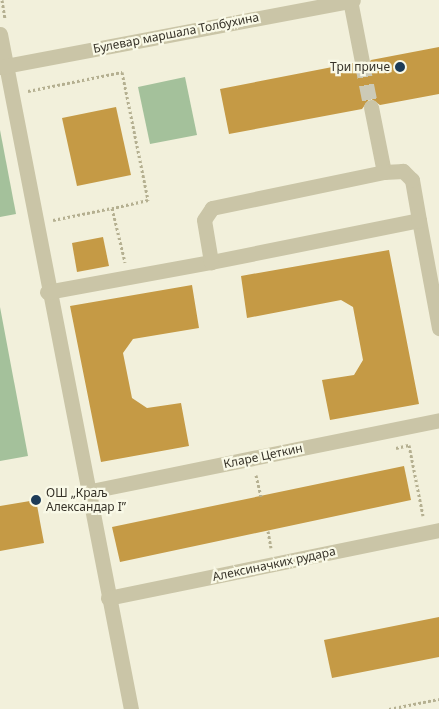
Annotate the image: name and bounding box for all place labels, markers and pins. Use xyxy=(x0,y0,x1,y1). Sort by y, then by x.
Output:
place label: Три приче xyxy=(330,60,390,74)
marker: Три приче xyxy=(394,61,406,73)
place label: ОШ „Краљ Александар I” xyxy=(46,486,126,514)
marker: ОШ „Краљ Александар I” xyxy=(30,494,42,506)

